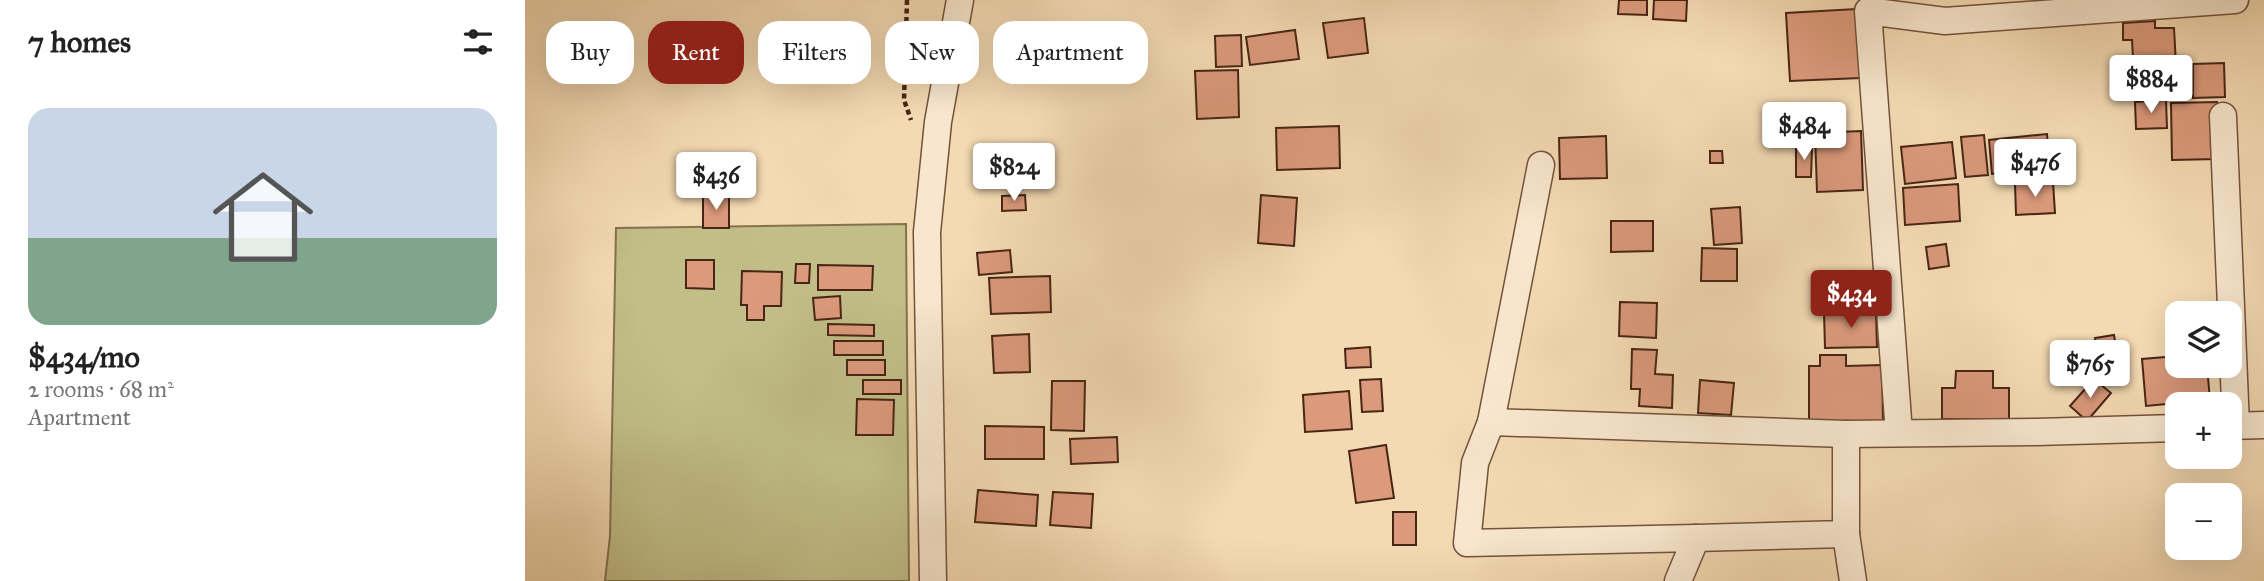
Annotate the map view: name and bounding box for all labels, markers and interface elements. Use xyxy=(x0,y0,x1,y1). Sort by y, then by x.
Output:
chip: Buy xyxy=(546,21,634,84)
chip: Rent xyxy=(648,21,744,84)
chip: Filters xyxy=(758,21,871,84)
chip: New xyxy=(885,21,979,84)
chip: Apartment xyxy=(993,21,1148,84)
icon: filters xyxy=(459,23,497,61)
text: 7 homes xyxy=(28,24,131,60)
pin: $884 xyxy=(2110,55,2192,115)
text: $884 xyxy=(2125,64,2177,92)
pin: $484 xyxy=(1763,102,1845,162)
text: $484 xyxy=(1778,111,1830,139)
pin: $476 xyxy=(1994,140,2076,199)
pin: $824 xyxy=(973,144,1055,203)
text: $476 xyxy=(2010,148,2060,176)
pin: $436 xyxy=(675,152,757,212)
text: $824 xyxy=(989,152,1039,180)
icon: home xyxy=(200,154,326,280)
text: $436 xyxy=(692,161,740,189)
pin: $434 xyxy=(1810,270,1892,330)
text: $434 xyxy=(1827,279,1875,307)
map controls xyxy=(2165,301,2242,560)
button: layers xyxy=(2165,301,2242,378)
text: $434/mo xyxy=(28,339,140,375)
pin: $765 xyxy=(2049,340,2131,400)
text: $765 xyxy=(2066,349,2114,377)
text: 2 rooms · 68 m² xyxy=(28,375,174,403)
button: + xyxy=(2165,392,2242,469)
text: Apartment xyxy=(28,403,131,431)
button: − xyxy=(2165,483,2242,560)

